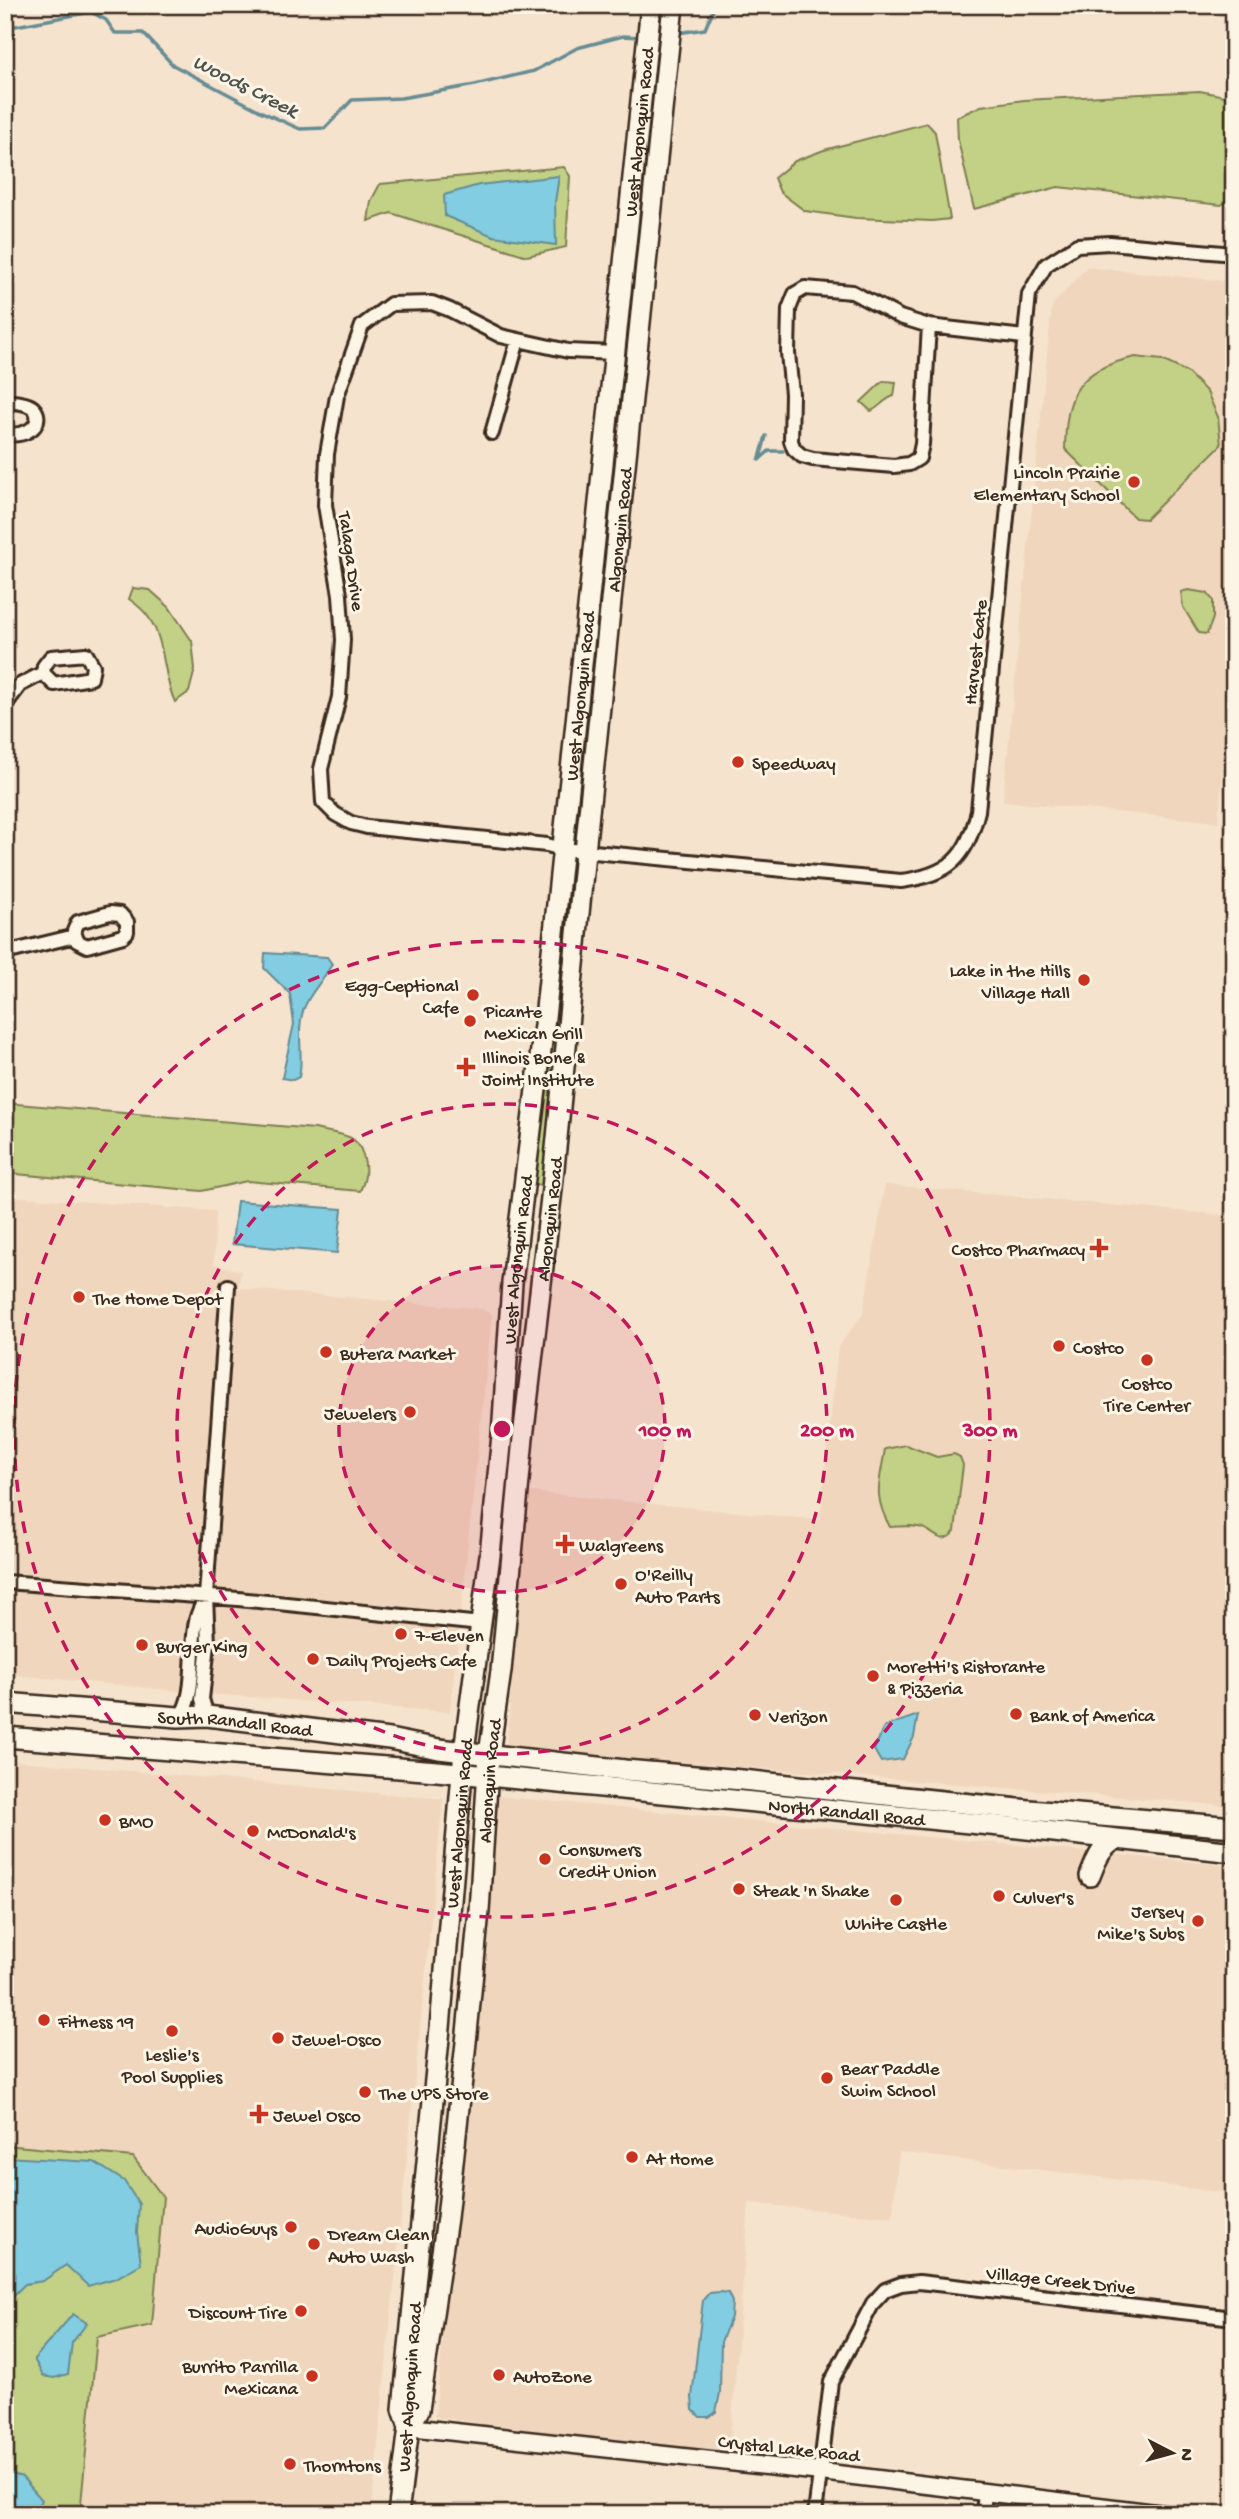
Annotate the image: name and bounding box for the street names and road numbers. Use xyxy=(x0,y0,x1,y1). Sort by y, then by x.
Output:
street label: West Algonquin Road xyxy=(621,45,662,218)
street label: Algonquin Road xyxy=(604,465,640,593)
street label: Talaga Drive xyxy=(331,509,368,613)
street label: Harvest Gate xyxy=(961,598,994,706)
street label: West Algonquin Road xyxy=(562,609,603,782)
street label: Algonquin Road xyxy=(533,1155,570,1283)
street label: West Algonquin Road xyxy=(500,1172,541,1345)
street label: South Randall Road xyxy=(156,1707,315,1744)
street label: Algonquin Road xyxy=(475,1716,509,1844)
street label: West Algonquin Road xyxy=(442,1736,481,1909)
street label: North Randall Road xyxy=(767,1795,928,1834)
street label: Village Creek Drive xyxy=(984,2263,1136,2302)
street label: West Algonquin Road xyxy=(394,2300,429,2473)
street label: Crystal Lake Road xyxy=(717,2432,862,2470)

